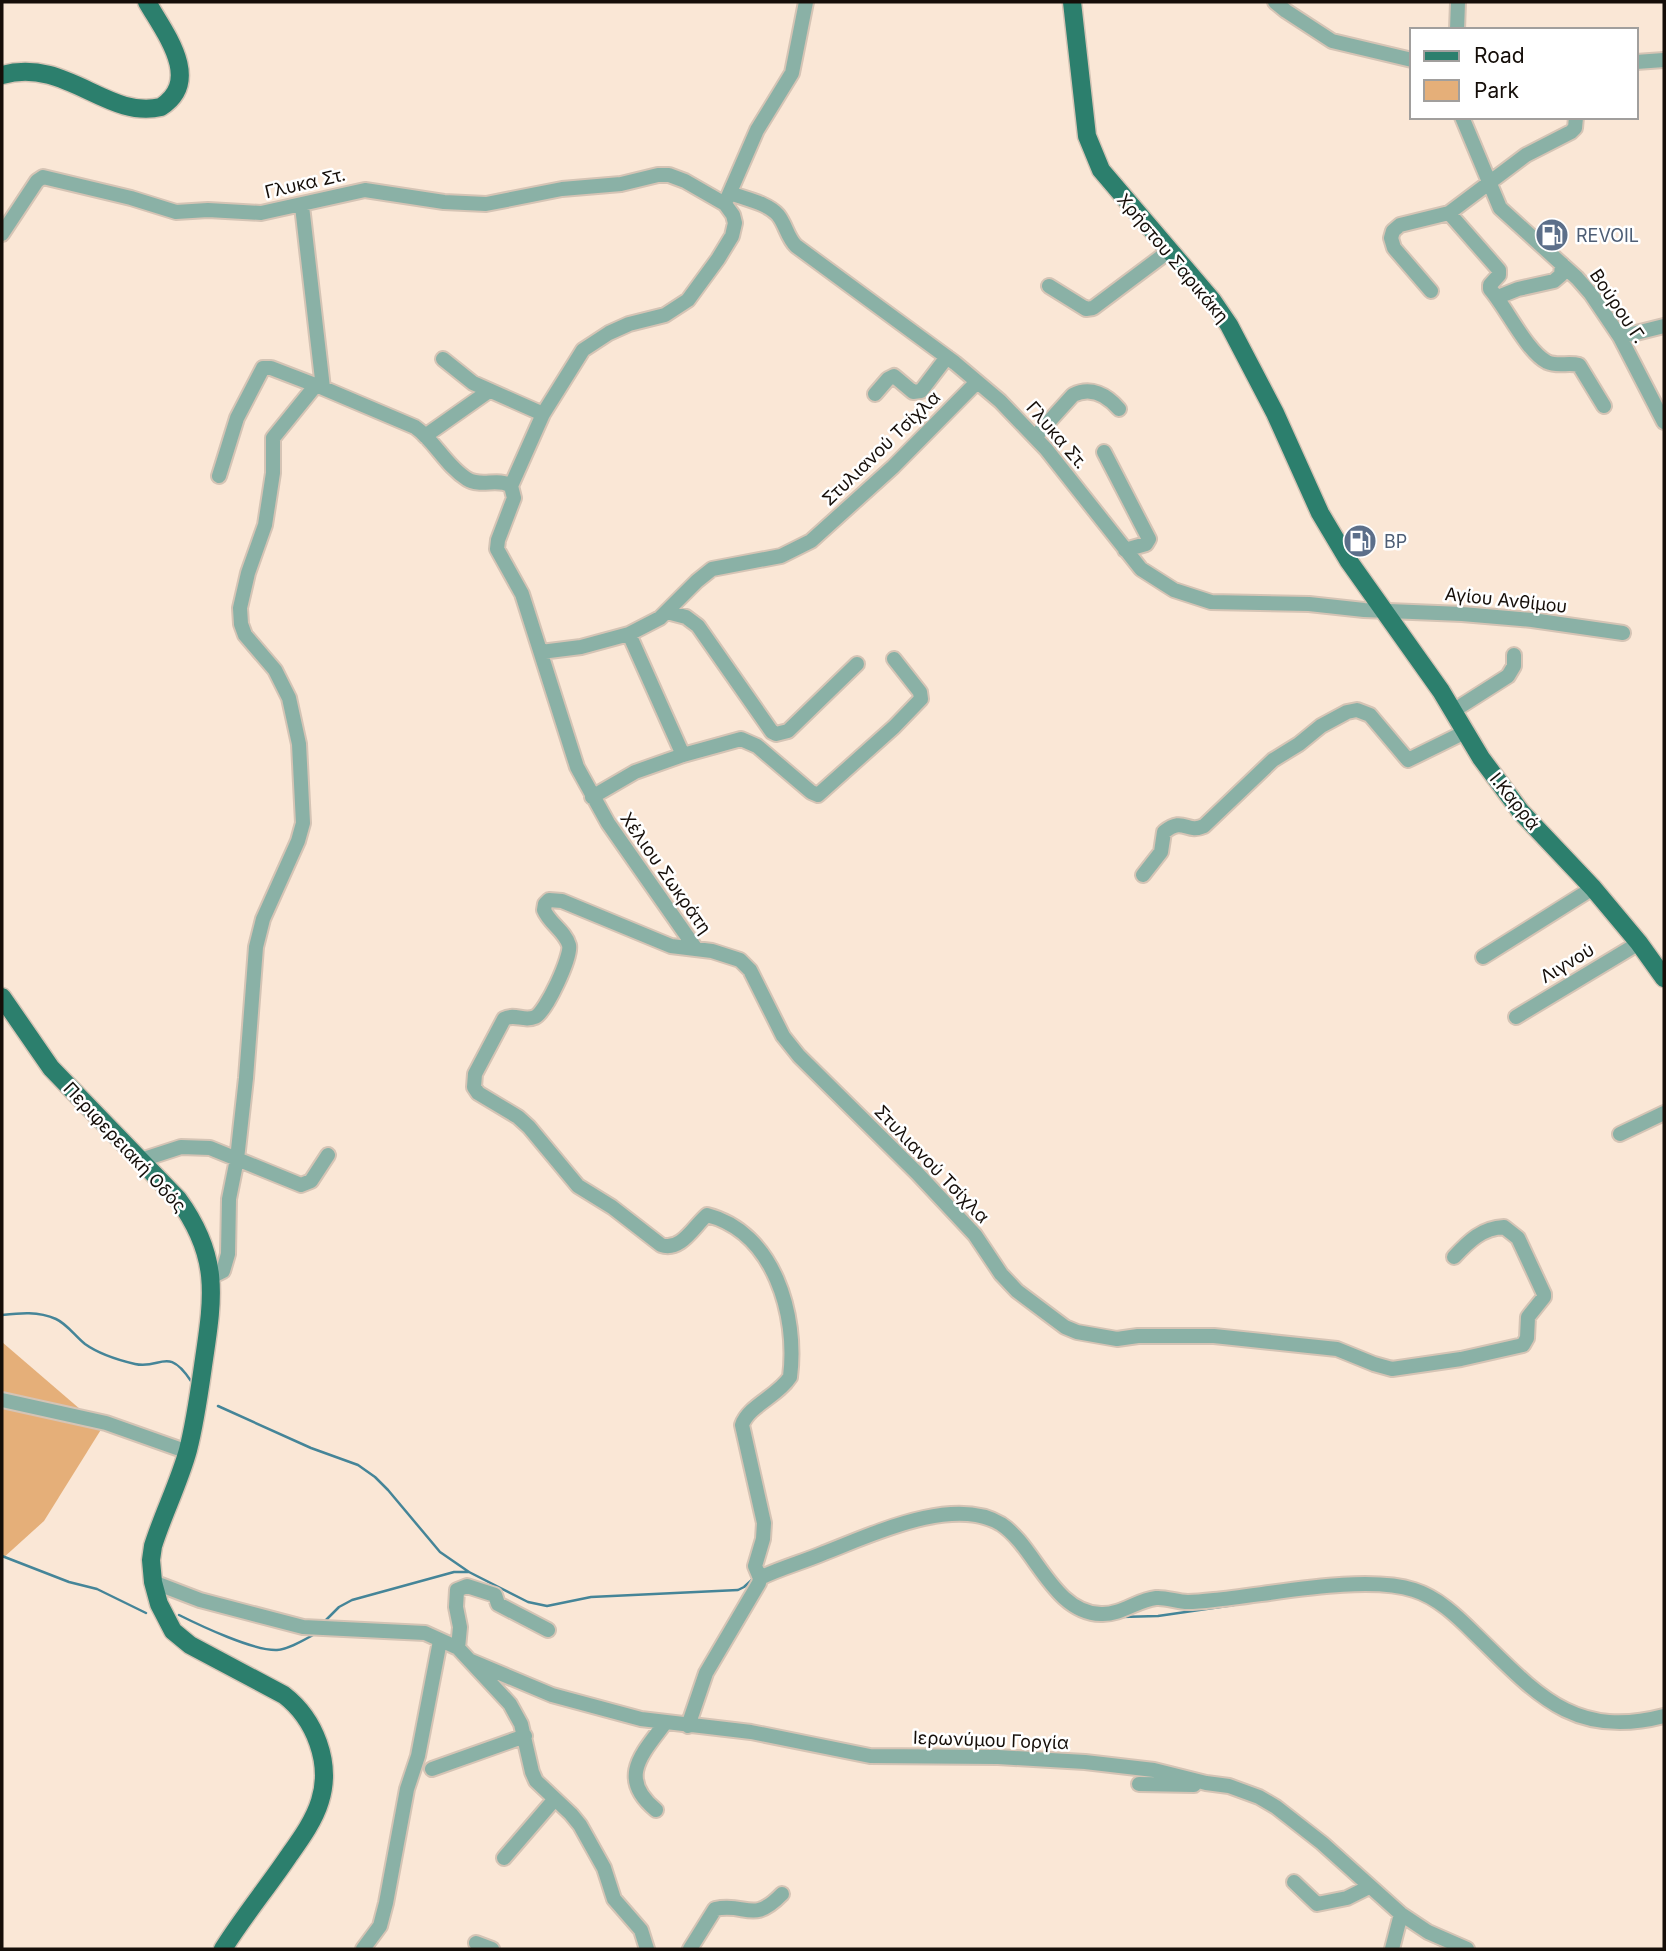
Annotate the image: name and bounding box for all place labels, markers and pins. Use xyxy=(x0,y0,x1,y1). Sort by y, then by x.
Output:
fuel station icon: REVOIL xyxy=(1533,216,1571,254)
place label: REVOIL xyxy=(1576,225,1639,246)
fuel station icon: BP xyxy=(1341,522,1379,560)
place label: BP xyxy=(1384,531,1407,552)

